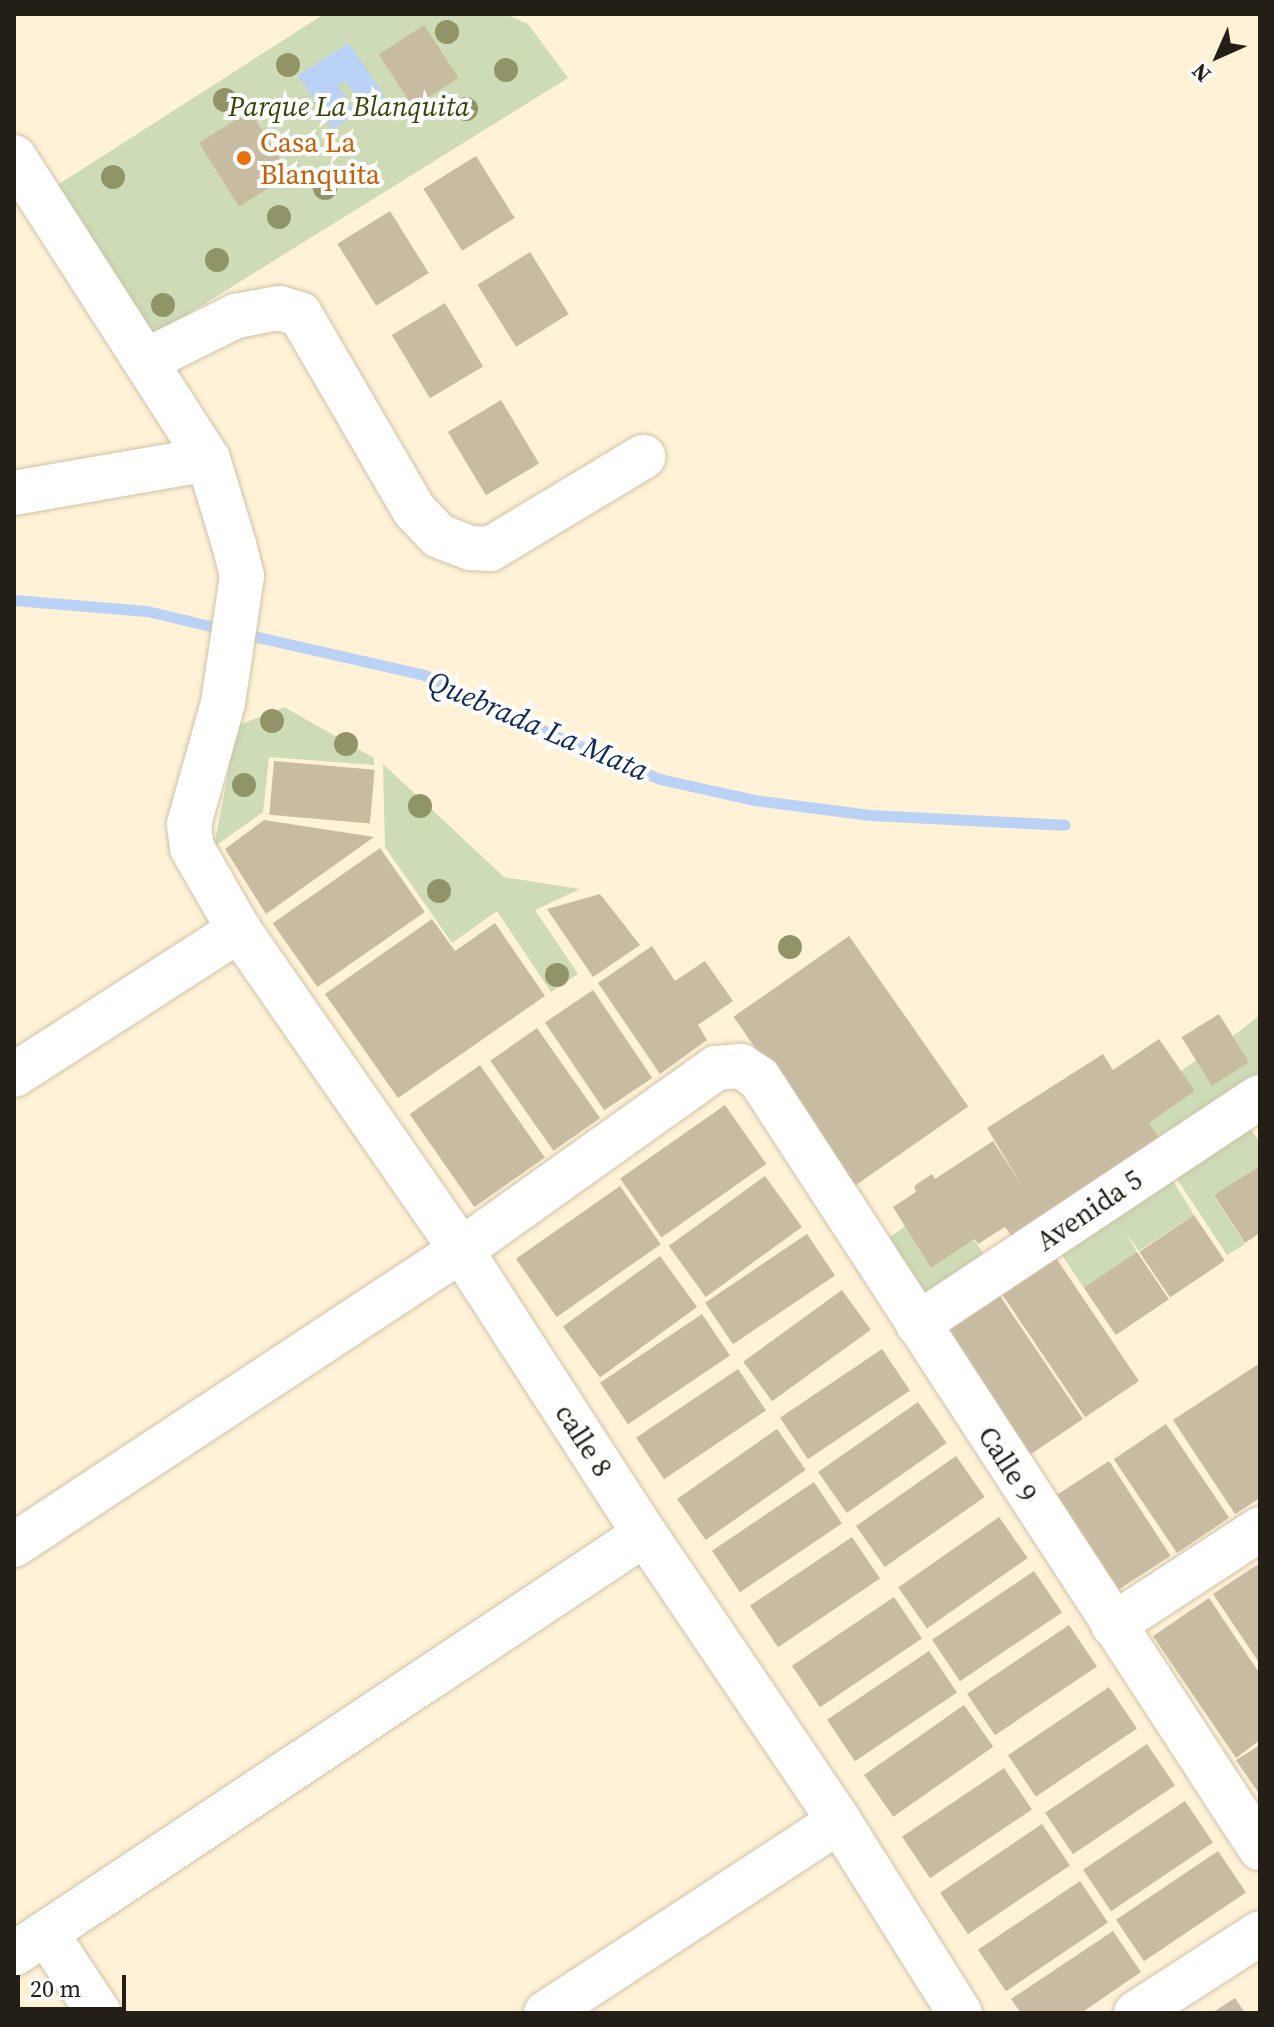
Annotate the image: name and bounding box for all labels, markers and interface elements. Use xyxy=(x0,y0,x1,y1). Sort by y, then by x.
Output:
north arrow xyxy=(1178,16,1258,96)
text: N xyxy=(1185,57,1217,89)
park label: Parque La Blanquita xyxy=(228,89,470,123)
place label: Casa La Blanquita xyxy=(260,125,380,191)
marker: Casa La Blanquita xyxy=(235,149,253,167)
water label: Quebrada La Mata xyxy=(422,663,654,789)
street label: Avenida 5 xyxy=(1030,1162,1148,1258)
street label: calle 8 xyxy=(548,1398,620,1482)
street label: Calle 9 xyxy=(971,1420,1045,1508)
scale bar xyxy=(20,1959,130,2009)
text: 20 m xyxy=(30,1972,81,2005)

